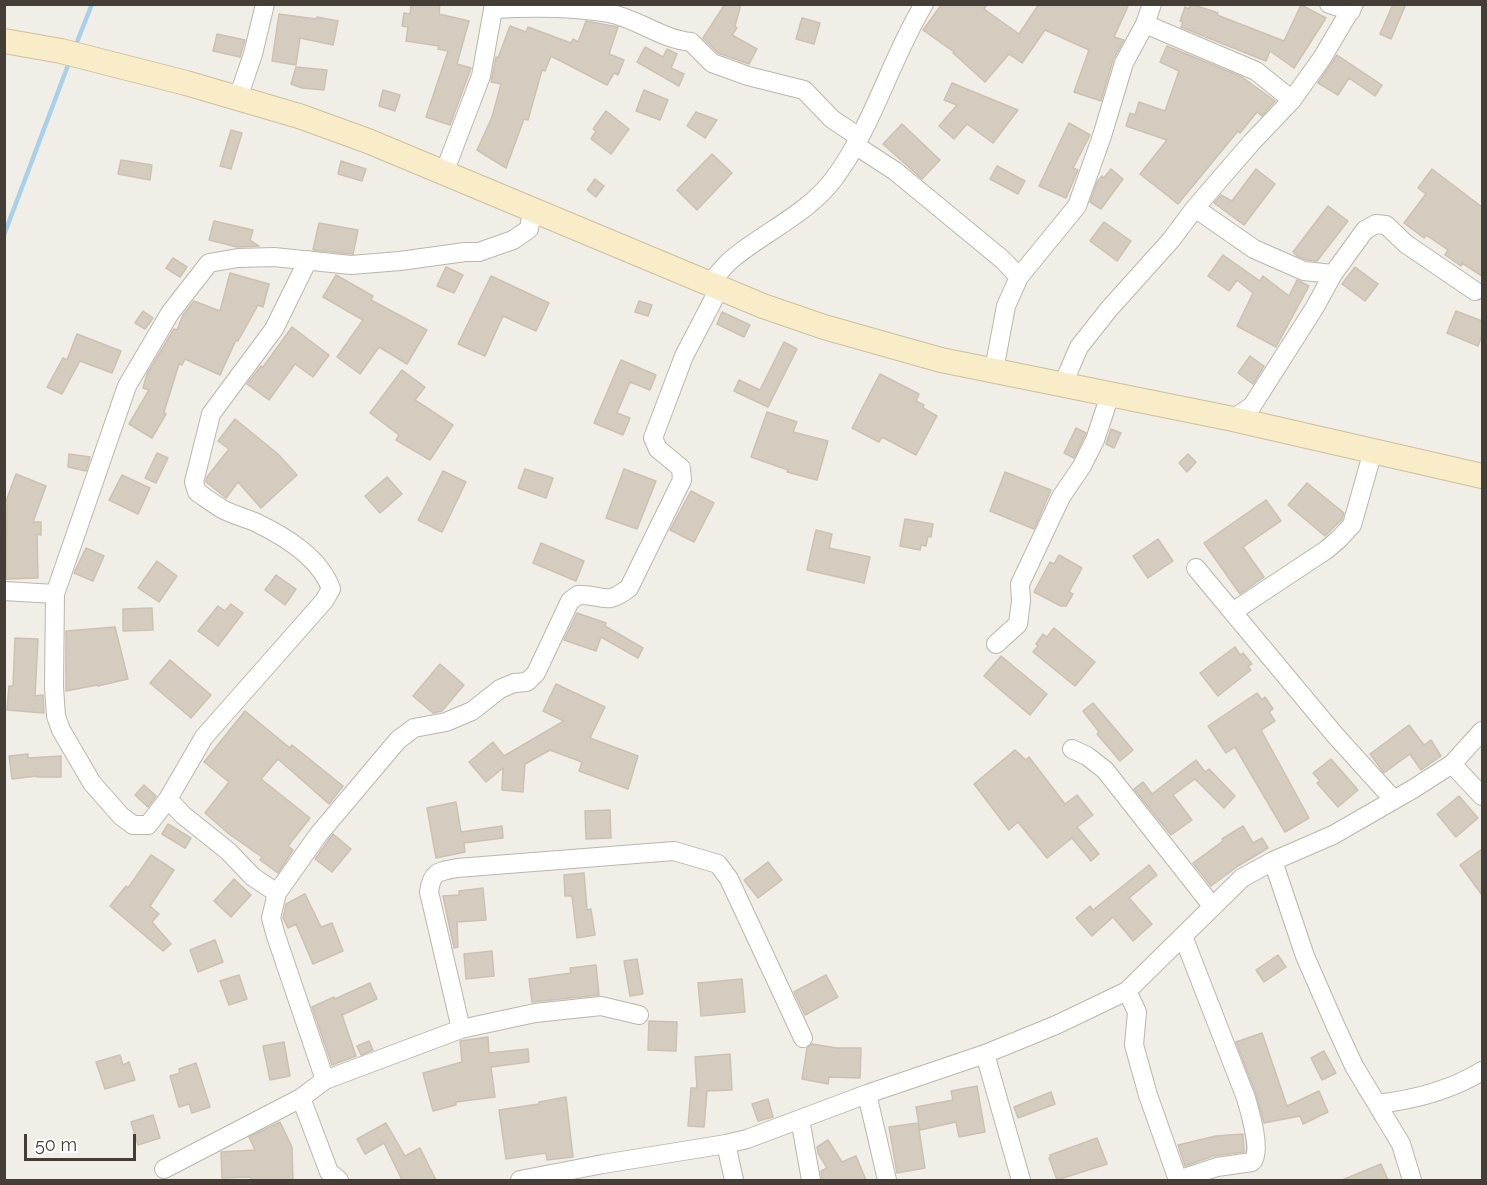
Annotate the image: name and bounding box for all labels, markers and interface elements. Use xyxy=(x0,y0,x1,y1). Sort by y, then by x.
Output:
scale bar xyxy=(27,1122,140,1160)
text: 50 m xyxy=(35,1134,77,1155)

